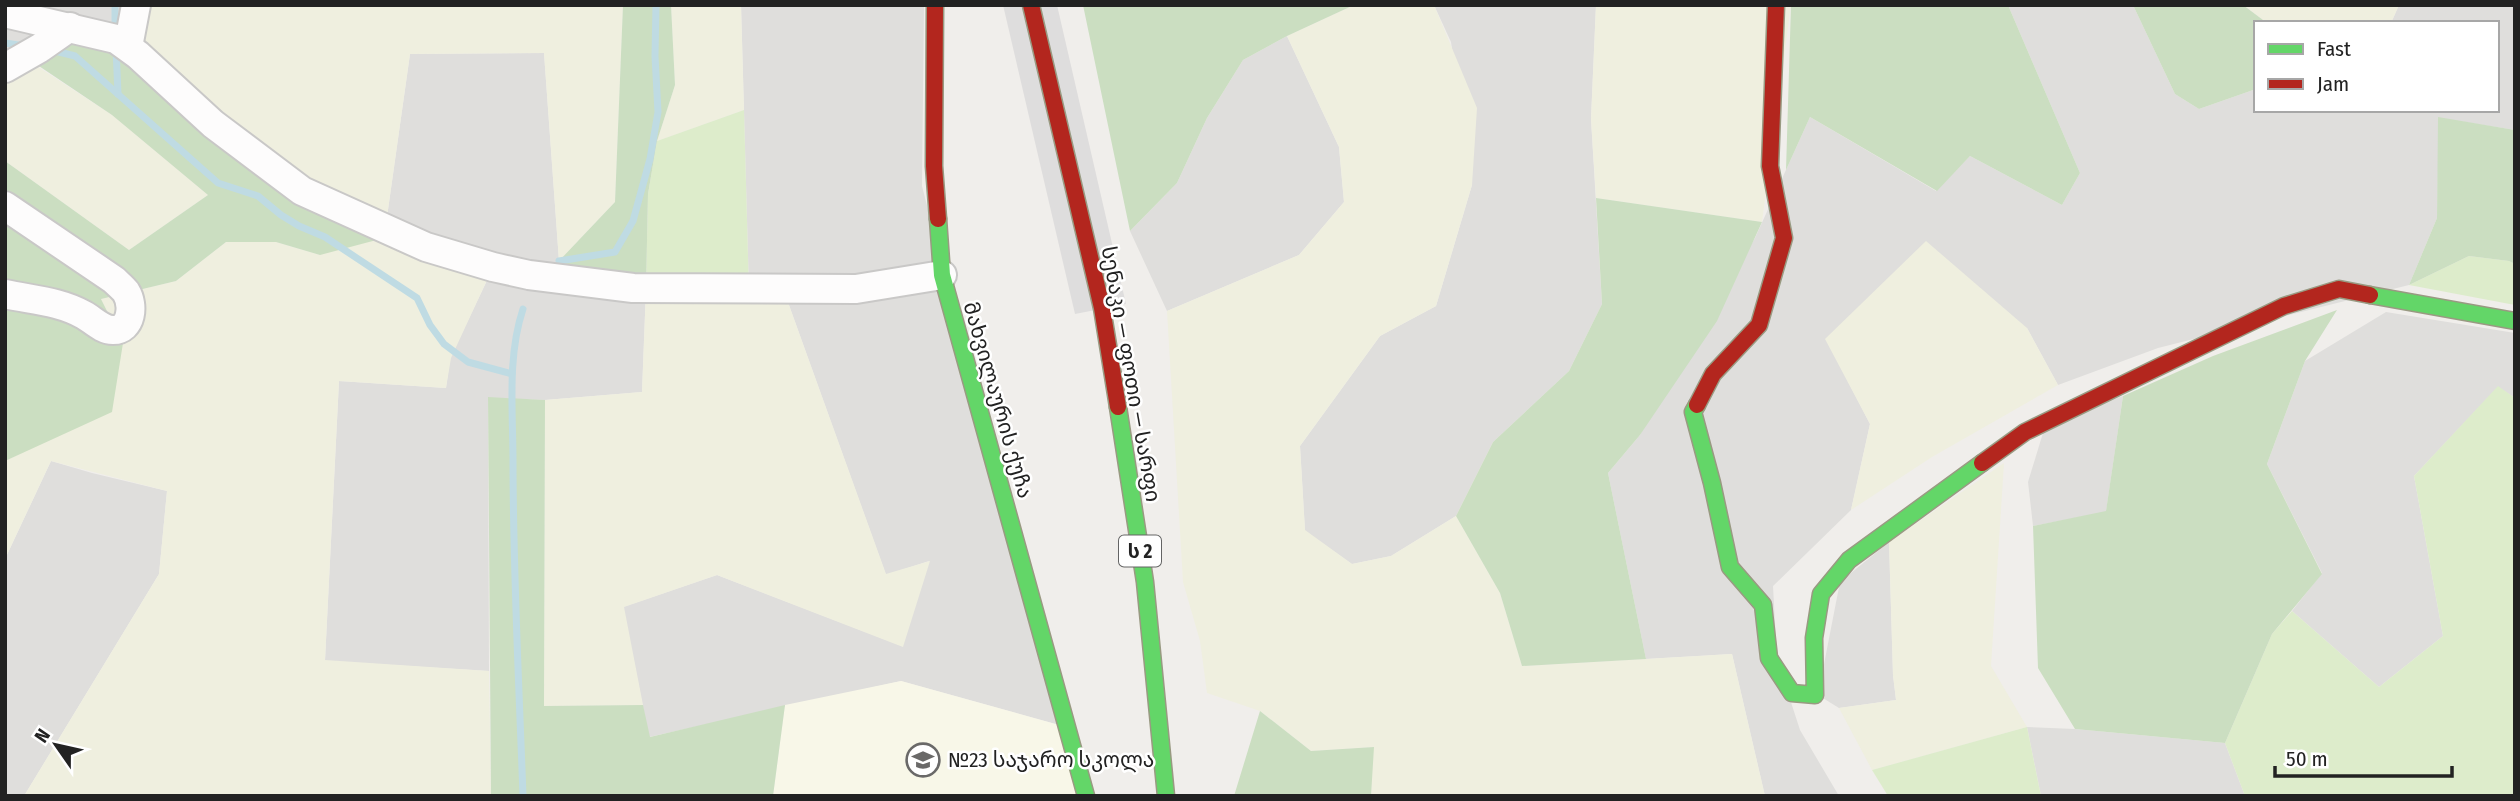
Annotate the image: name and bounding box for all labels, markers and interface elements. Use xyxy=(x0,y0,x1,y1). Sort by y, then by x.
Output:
legend xyxy=(2254,21,2499,112)
text: Fast xyxy=(2317,36,2351,62)
text: Jam xyxy=(2317,71,2349,97)
street label: სენაკი — ფოთი — სარფი xyxy=(1096,244,1166,504)
street label: მახვილაურის ქუჩა xyxy=(958,299,1038,501)
road number: ს 2 xyxy=(1119,536,1161,566)
north arrow xyxy=(21,710,91,780)
text: N xyxy=(30,725,55,747)
scale bar xyxy=(2275,734,2452,778)
school or university icon: №23 საჯარო სკოლა xyxy=(904,741,942,779)
text: 50 m xyxy=(2286,746,2328,772)
place label: №23 საჯარო სკოლა xyxy=(948,747,1154,773)

